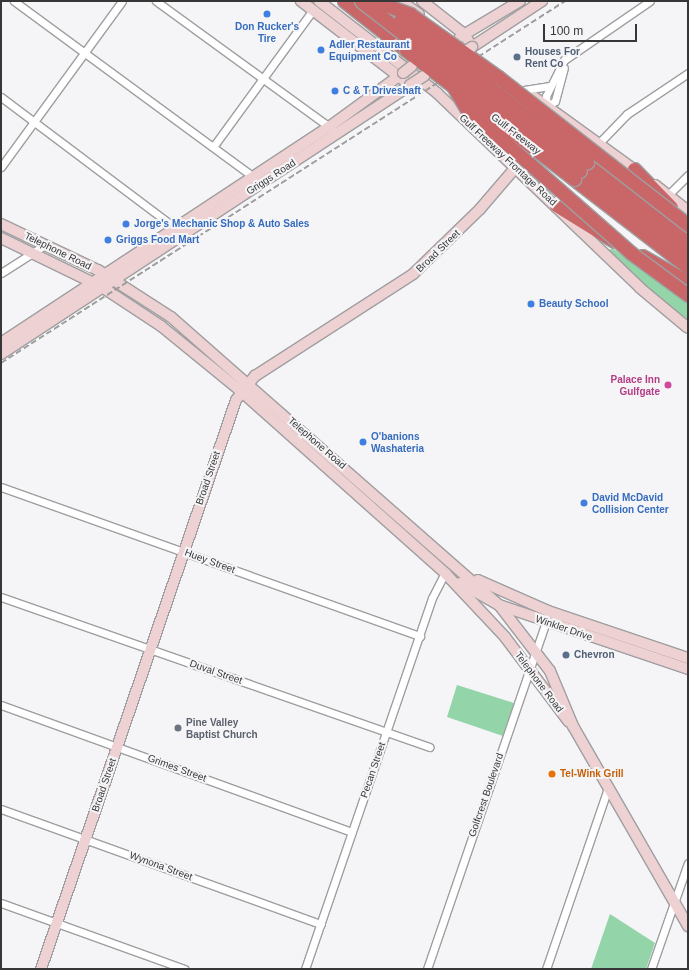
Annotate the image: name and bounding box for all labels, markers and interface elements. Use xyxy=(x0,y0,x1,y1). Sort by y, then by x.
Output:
marker: Don Rucker's Tire xyxy=(262,9,272,19)
scale bar xyxy=(545,16,639,42)
place label: Don Rucker's Tire xyxy=(235,20,299,44)
text: 100 m xyxy=(550,24,583,38)
place label: Adler Restaurant Equipment Co xyxy=(329,38,410,62)
marker: Adler Restaurant Equipment Co xyxy=(316,45,326,55)
place label: Houses For Rent Co xyxy=(525,45,580,68)
marker: Houses For Rent Co xyxy=(512,52,522,62)
place label: C & T Driveshaft xyxy=(343,85,421,97)
marker: C & T Driveshaft xyxy=(330,86,340,96)
street label: Gulf Freeway xyxy=(489,111,543,157)
street label: Gulf Freeway Frontage Road xyxy=(457,112,559,208)
street label: Griggs Road xyxy=(244,157,298,197)
place label: Jorge's Mechanic Shop & Auto Sales xyxy=(134,218,310,230)
marker: Jorge's Mechanic Shop & Auto Sales xyxy=(121,219,131,229)
street label: Broad Street xyxy=(414,227,462,275)
street label: Telephone Road xyxy=(23,230,93,272)
place label: Griggs Food Mart xyxy=(116,234,199,246)
marker: Griggs Food Mart xyxy=(103,235,113,245)
place label: Beauty School xyxy=(539,298,608,310)
marker: Beauty School xyxy=(526,299,536,309)
place label: Palace Inn Gulfgate xyxy=(611,373,660,396)
marker: Palace Inn Gulfgate xyxy=(663,380,673,390)
street label: Telephone Road xyxy=(286,415,348,471)
place label: O'banions Washateria xyxy=(371,430,424,454)
marker: O'banions Washateria xyxy=(358,437,368,447)
street label: Broad Street xyxy=(193,450,223,506)
place label: David McDavid Collision Center xyxy=(592,491,669,514)
marker: David McDavid Collision Center xyxy=(579,498,589,508)
street label: Huey Street xyxy=(183,546,237,576)
street label: Winkler Drive xyxy=(534,613,594,643)
street label: Telephone Road xyxy=(512,649,566,715)
place label: Chevron xyxy=(574,649,615,661)
marker: Chevron xyxy=(561,650,571,660)
street label: Duval Street xyxy=(188,657,244,687)
place label: Pine Valley Baptist Church xyxy=(186,716,258,740)
marker: Pine Valley Baptist Church xyxy=(173,723,183,733)
street label: Pecan Street xyxy=(358,741,388,799)
street label: Grimes Street xyxy=(146,752,208,784)
street label: Golfcrest Boulevard xyxy=(466,752,506,838)
street label: Broad Street xyxy=(89,757,119,813)
place label: Tel-Wink Grill xyxy=(560,768,624,780)
marker: Tel-Wink Grill xyxy=(547,769,557,779)
street label: Wynona Street xyxy=(128,849,194,883)

